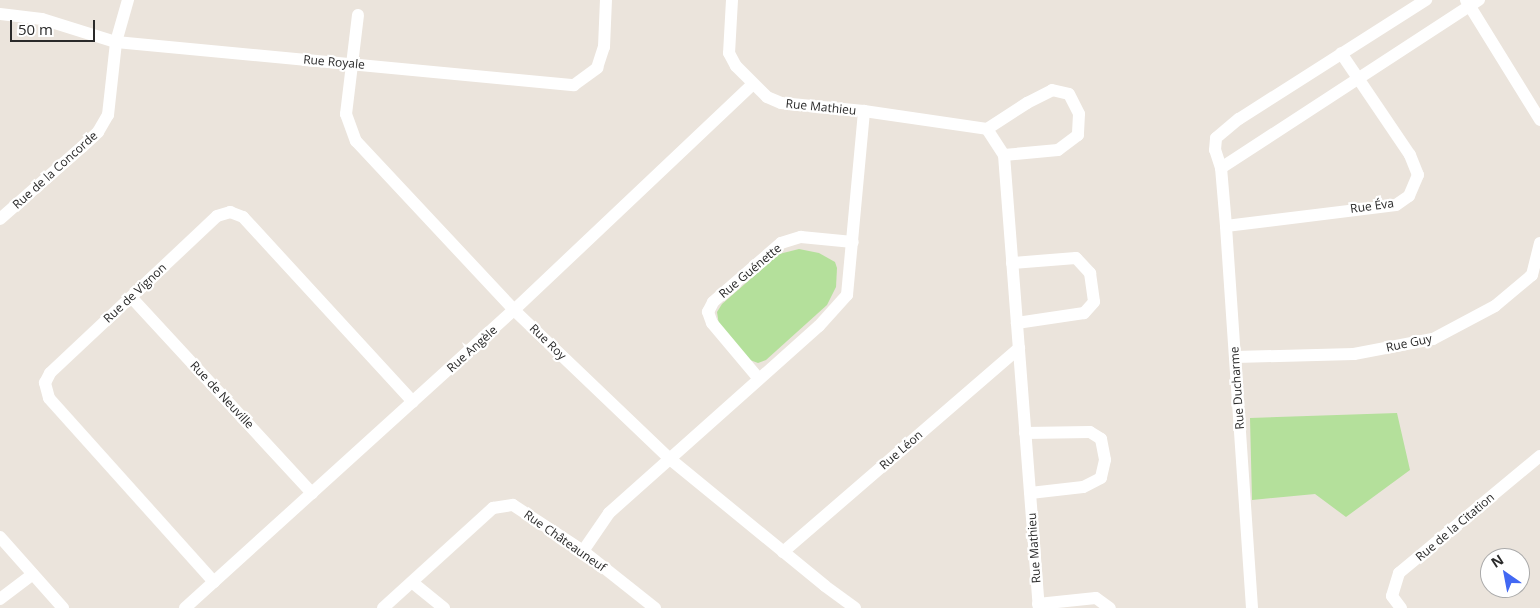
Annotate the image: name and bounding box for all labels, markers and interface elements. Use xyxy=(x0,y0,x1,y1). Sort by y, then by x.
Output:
scale bar xyxy=(12,10,98,42)
text: 50 m xyxy=(18,19,53,39)
street label: Rue Royale xyxy=(303,52,365,72)
street label: Rue Mathieu xyxy=(785,96,857,118)
street label: Rue de la Concorde xyxy=(10,128,100,212)
street label: Rue Éva xyxy=(1349,196,1395,216)
street label: Rue Guénette xyxy=(716,241,784,301)
street label: Rue de Vignon xyxy=(101,260,169,326)
street label: Rue Roy xyxy=(527,321,569,363)
street label: Rue Angèle xyxy=(444,323,500,375)
street label: Rue Guy xyxy=(1385,331,1433,355)
street label: Rue Ducharme xyxy=(1227,346,1247,430)
street label: Rue de Neuville xyxy=(187,358,257,432)
street label: Rue Léon xyxy=(877,427,925,473)
street label: Rue de la Citation xyxy=(1413,490,1497,564)
street label: Rue Châteauneuf xyxy=(521,507,609,575)
street label: Rue Mathieu xyxy=(1024,512,1044,584)
north arrow xyxy=(1480,548,1530,598)
text: N xyxy=(1487,550,1507,572)

